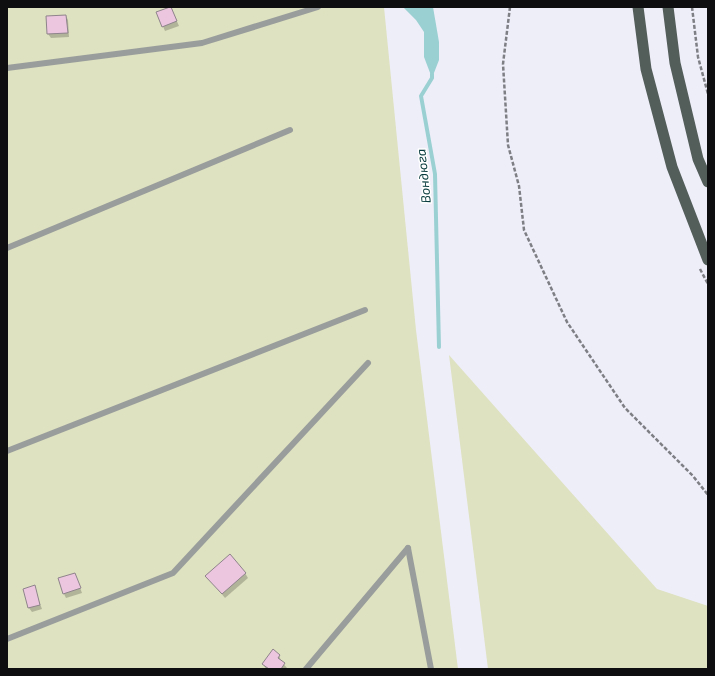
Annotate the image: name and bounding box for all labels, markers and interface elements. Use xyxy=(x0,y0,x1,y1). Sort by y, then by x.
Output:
water label: Вондюга xyxy=(412,148,434,204)

